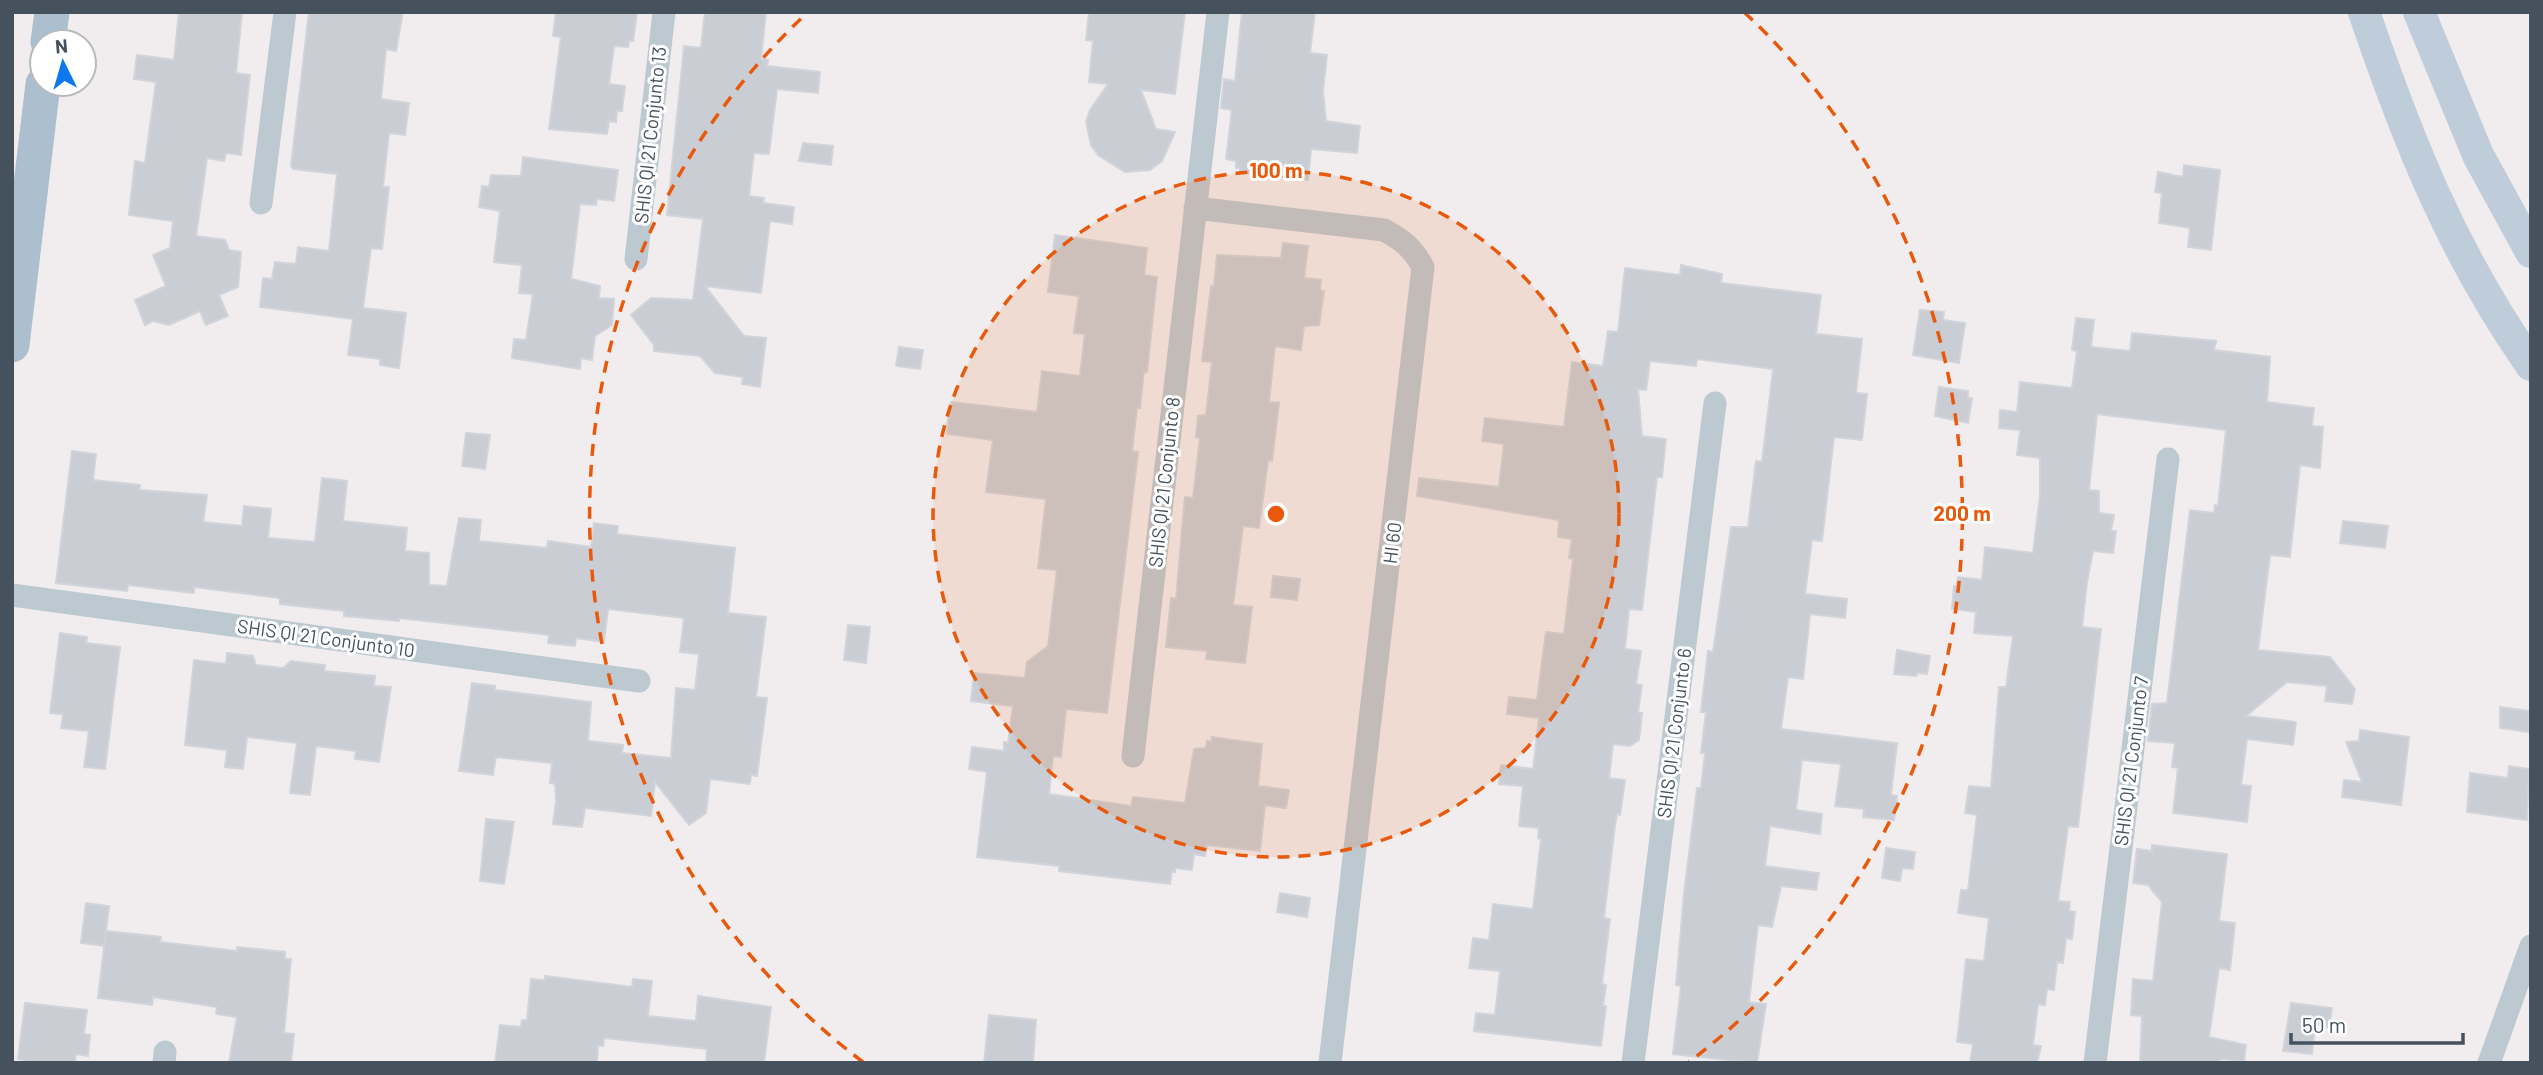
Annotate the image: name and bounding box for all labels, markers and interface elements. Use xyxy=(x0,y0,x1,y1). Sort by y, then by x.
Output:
north arrow xyxy=(28,28,98,98)
text: N xyxy=(54,34,69,58)
street label: SHIS QI 21 Conjunto 13 xyxy=(629,45,670,225)
text: 100 m xyxy=(1249,157,1303,182)
street label: SHIS QI 21 Conjunto 8 xyxy=(1143,396,1184,568)
text: 200 m xyxy=(1933,500,1991,525)
centre of rings xyxy=(1264,502,1288,526)
street label: HI 60 xyxy=(1378,521,1405,565)
street label: SHIS QI 21 Conjunto 10 xyxy=(236,614,416,661)
street label: SHIS QI 21 Conjunto 6 xyxy=(1652,647,1695,819)
street label: SHIS QI 21 Conjunto 7 xyxy=(2109,675,2152,847)
scale bar xyxy=(2291,1002,2462,1046)
text: 50 m xyxy=(2302,1012,2346,1037)

